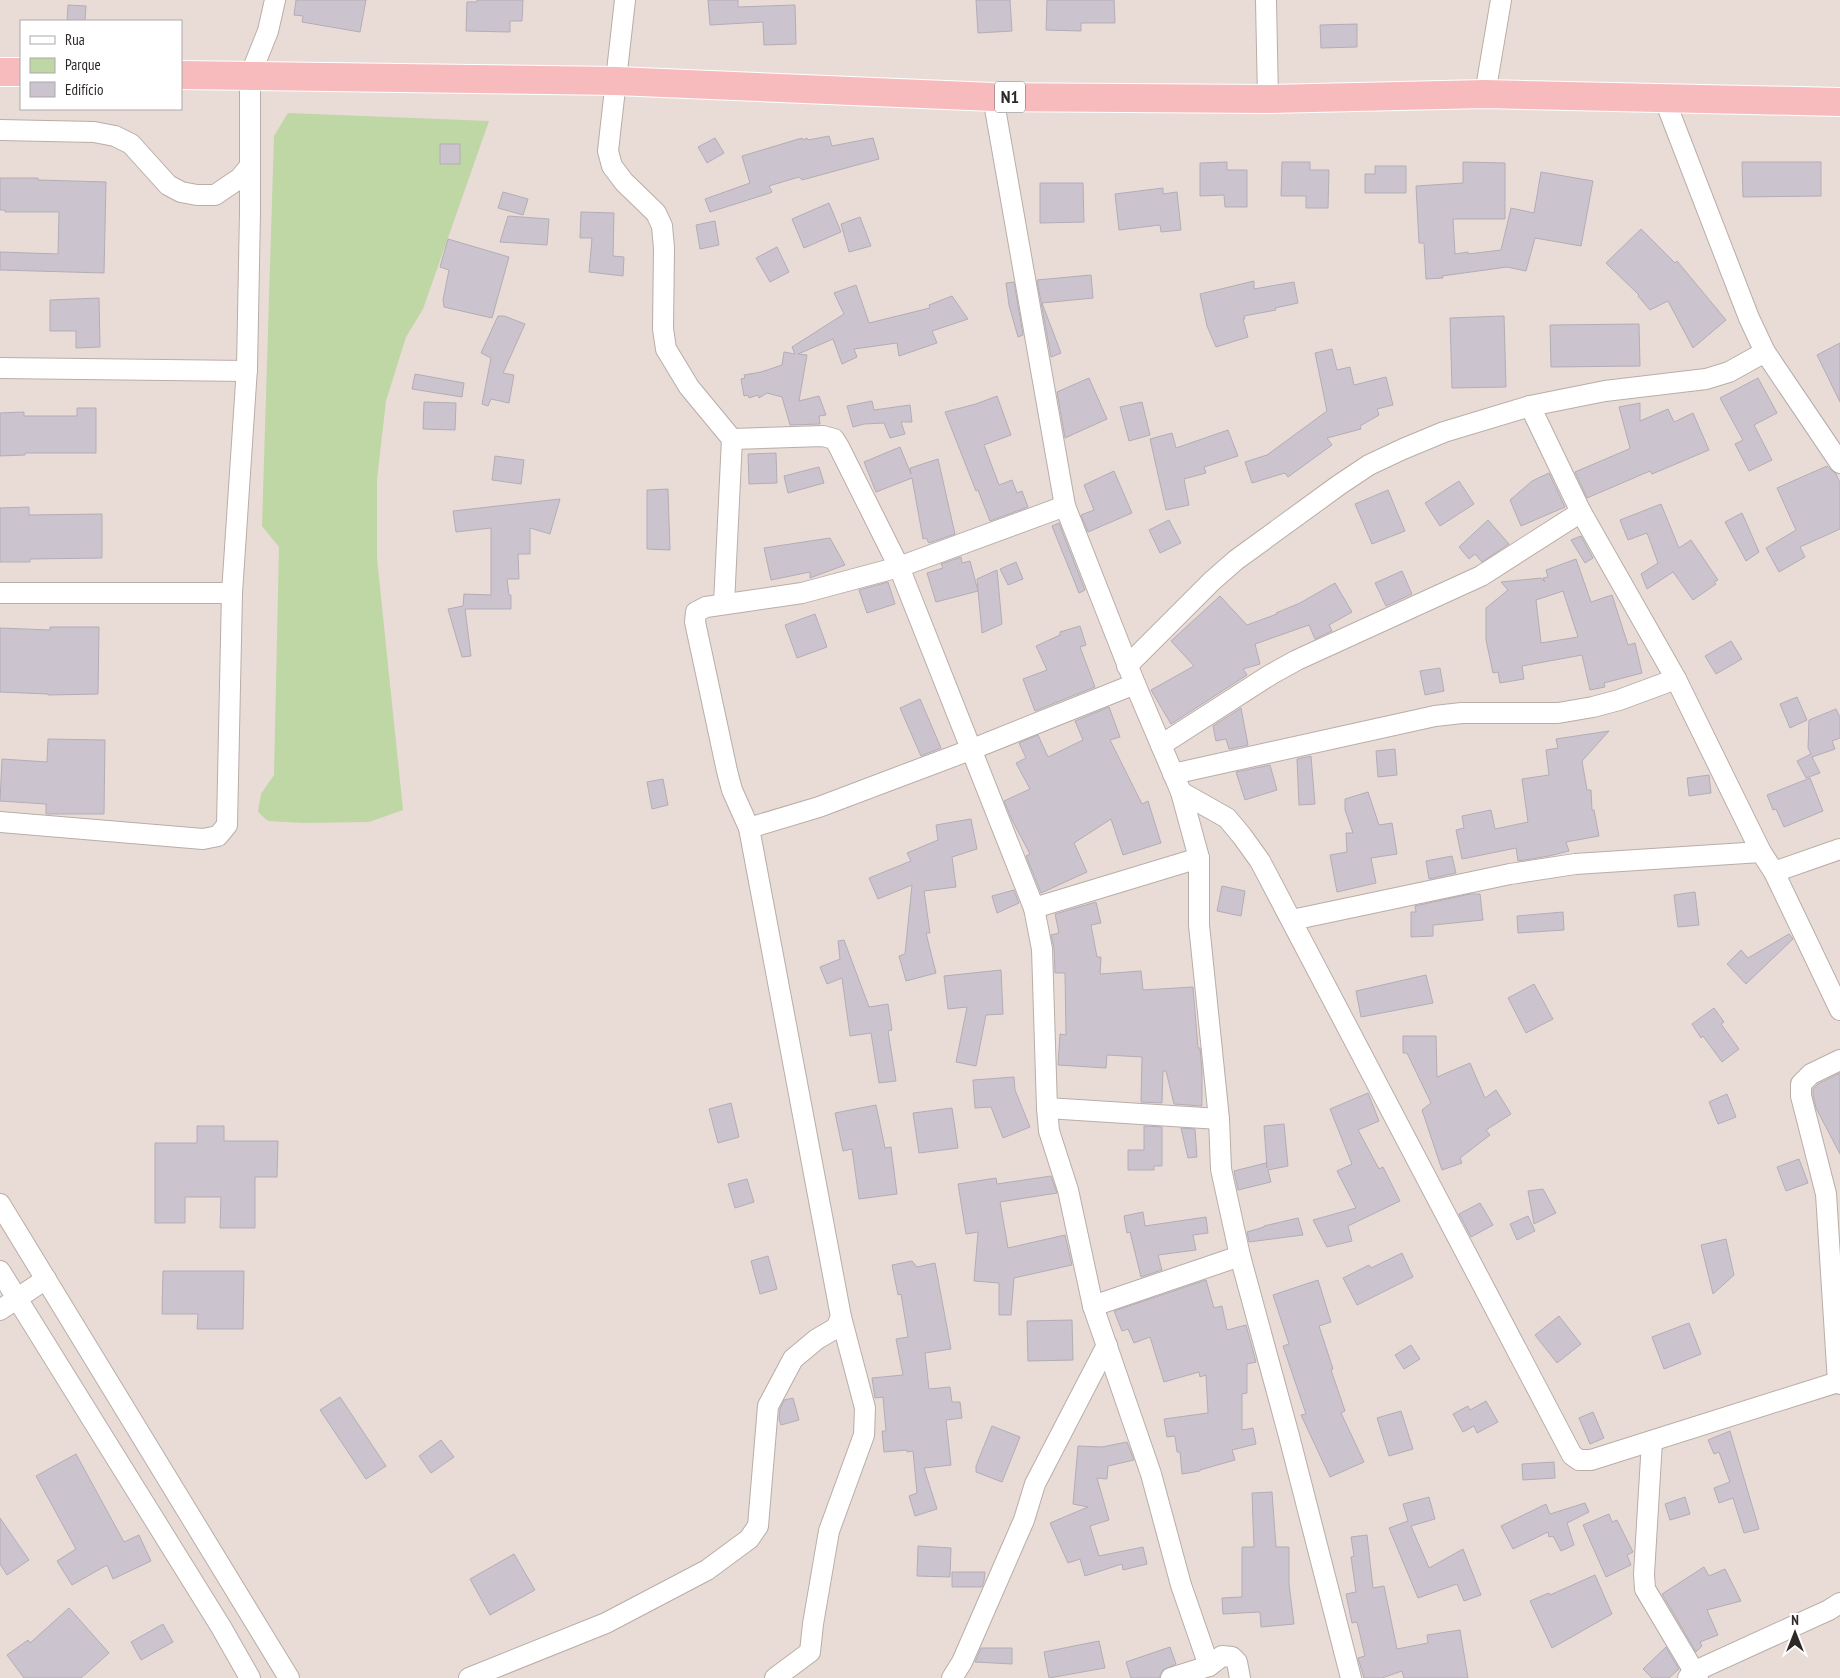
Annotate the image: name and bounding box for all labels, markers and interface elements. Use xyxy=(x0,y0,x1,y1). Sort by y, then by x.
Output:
legend xyxy=(20,20,182,110)
text: Rua xyxy=(65,30,85,49)
text: Parque xyxy=(65,55,101,74)
text: Edifício xyxy=(65,80,103,99)
road number: N1 xyxy=(995,81,1025,112)
north arrow xyxy=(1770,1608,1820,1658)
text: N xyxy=(1791,1611,1799,1629)

